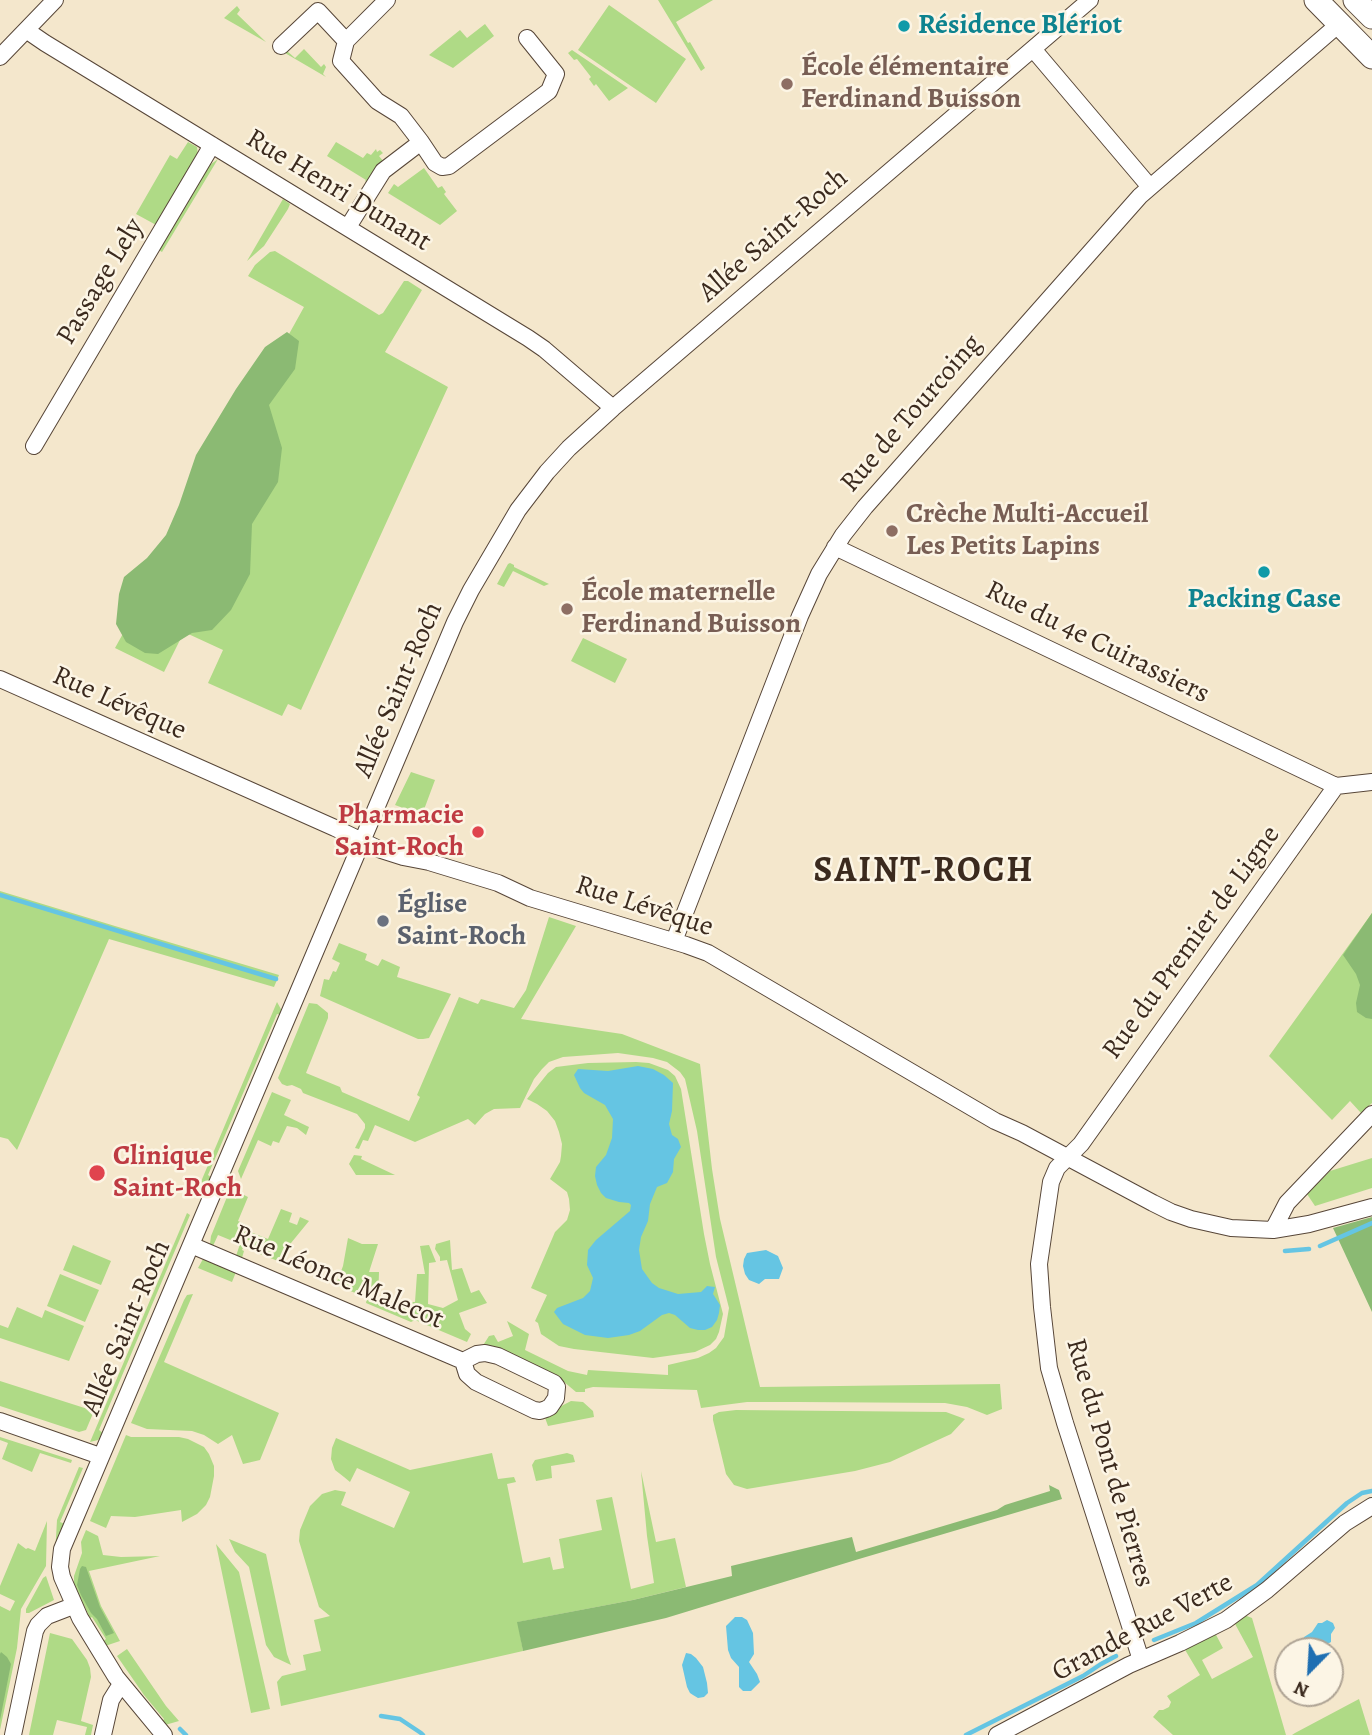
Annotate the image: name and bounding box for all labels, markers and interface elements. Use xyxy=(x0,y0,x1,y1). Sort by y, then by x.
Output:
place label: Résidence Blériot xyxy=(918,9,1122,43)
marker: Résidence Blériot xyxy=(896,18,912,34)
place label: École élémentaire Ferdinand Buisson xyxy=(801,51,1021,117)
marker: École élémentaire Ferdinand Buisson xyxy=(779,76,795,92)
street label: Rue Henri Dunant xyxy=(239,123,437,259)
street label: Allée Saint-Roch xyxy=(693,162,855,310)
street label: Passage Lely xyxy=(50,213,152,351)
street label: Rue de Tourcoing xyxy=(834,328,990,500)
place label: Crèche Multi-Accueil Les Petits Lapins xyxy=(906,498,1148,564)
marker: Crèche Multi-Accueil Les Petits Lapins xyxy=(884,523,900,539)
marker: Packing Case xyxy=(1256,564,1272,580)
street label: Rue du 4e Cuirassiers xyxy=(980,574,1214,712)
place label: École maternelle Ferdinand Buisson xyxy=(581,576,801,642)
place label: Packing Case xyxy=(1187,583,1341,617)
street label: Allée Saint-Roch xyxy=(347,597,451,783)
marker: École maternelle Ferdinand Buisson xyxy=(559,601,575,617)
street label: Rue Lévêque xyxy=(47,660,191,748)
place label: Pharmacie Saint-Roch xyxy=(335,799,464,865)
street label: Rue du Premier de Ligne xyxy=(1096,820,1288,1066)
marker: Pharmacie Saint-Roch xyxy=(470,824,486,840)
district label: SAINT-ROCH xyxy=(815,851,1033,893)
street label: Rue Lévêque xyxy=(571,869,717,945)
place label: Église Saint-Roch xyxy=(397,888,526,954)
marker: Église Saint-Roch xyxy=(375,913,391,929)
place label: Clinique Saint-Roch xyxy=(113,1140,242,1206)
marker: Clinique Saint-Roch xyxy=(87,1163,107,1183)
street label: Rue Léonce Malecot xyxy=(228,1218,448,1338)
street label: Allée Saint-Roch xyxy=(75,1235,179,1421)
street label: Rue du Pont de Pierres xyxy=(1057,1335,1161,1591)
street label: Grande Rue Verte xyxy=(1047,1566,1239,1690)
north arrow xyxy=(1274,1637,1344,1707)
text: N xyxy=(1290,1675,1313,1704)

